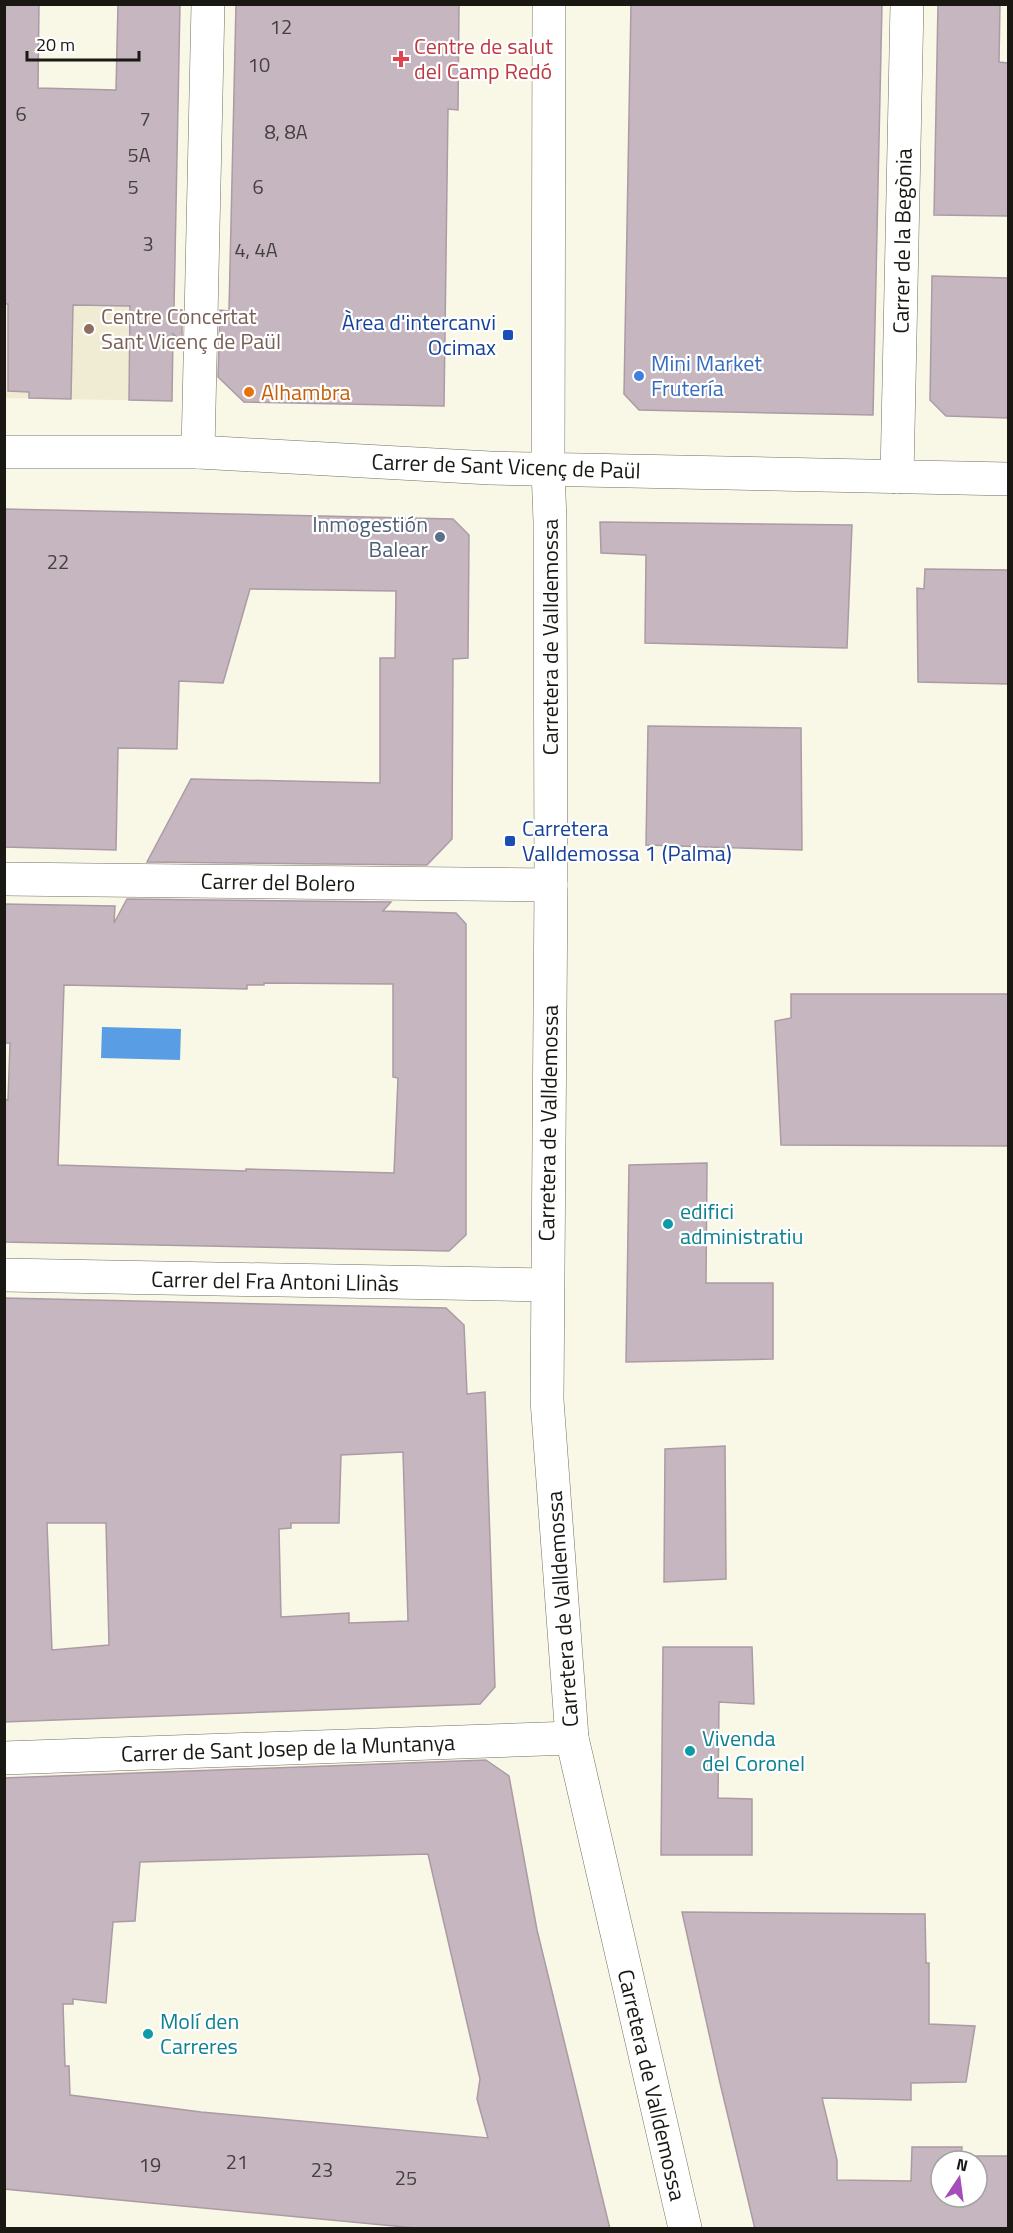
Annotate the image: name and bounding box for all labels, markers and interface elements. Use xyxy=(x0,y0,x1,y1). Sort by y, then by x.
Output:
house number: 12 xyxy=(270,11,292,42)
scale bar xyxy=(27,24,140,62)
place label: Centre de salut del Camp Redó xyxy=(414,29,553,88)
text: 20 m xyxy=(36,31,75,58)
house number: 10 xyxy=(248,49,270,80)
marker: Centre de salut del Camp Redó xyxy=(392,50,410,68)
house number: 6 xyxy=(15,98,27,129)
house number: 7 xyxy=(139,103,151,134)
house number: 8, 8A xyxy=(264,116,308,147)
house number: 5A xyxy=(127,139,151,170)
street label: Carrer de la Begònia xyxy=(883,148,921,334)
house number: 5 xyxy=(127,171,139,202)
house number: 6 xyxy=(252,171,264,202)
house number: 3 xyxy=(142,228,154,259)
house number: 4, 4A xyxy=(234,234,278,265)
place label: Centre Concertat Sant Vicenç de Paül xyxy=(101,299,281,358)
place label: Àrea d'intercanvi Ocimax xyxy=(342,305,496,364)
marker: Centre Concertat Sant Vicenç de Paül xyxy=(82,322,96,336)
marker: Àrea d'intercanvi Ocimax xyxy=(501,328,515,342)
place label: Mini Market Frutería xyxy=(651,346,762,405)
marker: Mini Market Frutería xyxy=(632,369,646,383)
place label: Alhambra xyxy=(261,375,351,409)
marker: Alhambra xyxy=(242,385,256,399)
street label: Carrer de Sant Vicenç de Paül xyxy=(371,444,641,488)
place label: Inmogestión Balear xyxy=(312,507,428,566)
street label: Carretera de Valldemossa xyxy=(533,519,567,755)
marker: Inmogestión Balear xyxy=(433,530,447,544)
house number: 22 xyxy=(47,546,69,577)
place label: Carretera Valldemossa 1 (Palma) xyxy=(522,811,732,870)
marker: Carretera Valldemossa 1 (Palma) xyxy=(503,834,517,848)
street label: Carrer del Bolero xyxy=(200,864,356,900)
street label: Carretera de Valldemossa xyxy=(529,1004,567,1242)
place label: edifici administratiu xyxy=(680,1194,803,1253)
marker: edifici administratiu xyxy=(661,1217,675,1231)
street label: Carrer del Fra Antoni Llinàs xyxy=(151,1262,399,1300)
street label: Carretera de Valldemossa xyxy=(537,1490,587,1728)
place label: Vivenda del Coronel xyxy=(702,1721,805,1780)
street label: Carrer de Sant Josep de la Muntanya xyxy=(120,1725,456,1771)
marker: Vivenda del Coronel xyxy=(683,1744,697,1758)
street label: Carretera de Valldemossa xyxy=(609,1966,695,2204)
place label: Molí den Carreres xyxy=(160,2004,239,2063)
marker: Molí den Carreres xyxy=(141,2027,155,2041)
house number: 21 xyxy=(226,2146,248,2177)
house number: 19 xyxy=(139,2149,161,2180)
north arrow xyxy=(929,2149,989,2209)
text: N xyxy=(954,2151,970,2177)
house number: 23 xyxy=(311,2154,333,2185)
house number: 25 xyxy=(395,2162,417,2193)

